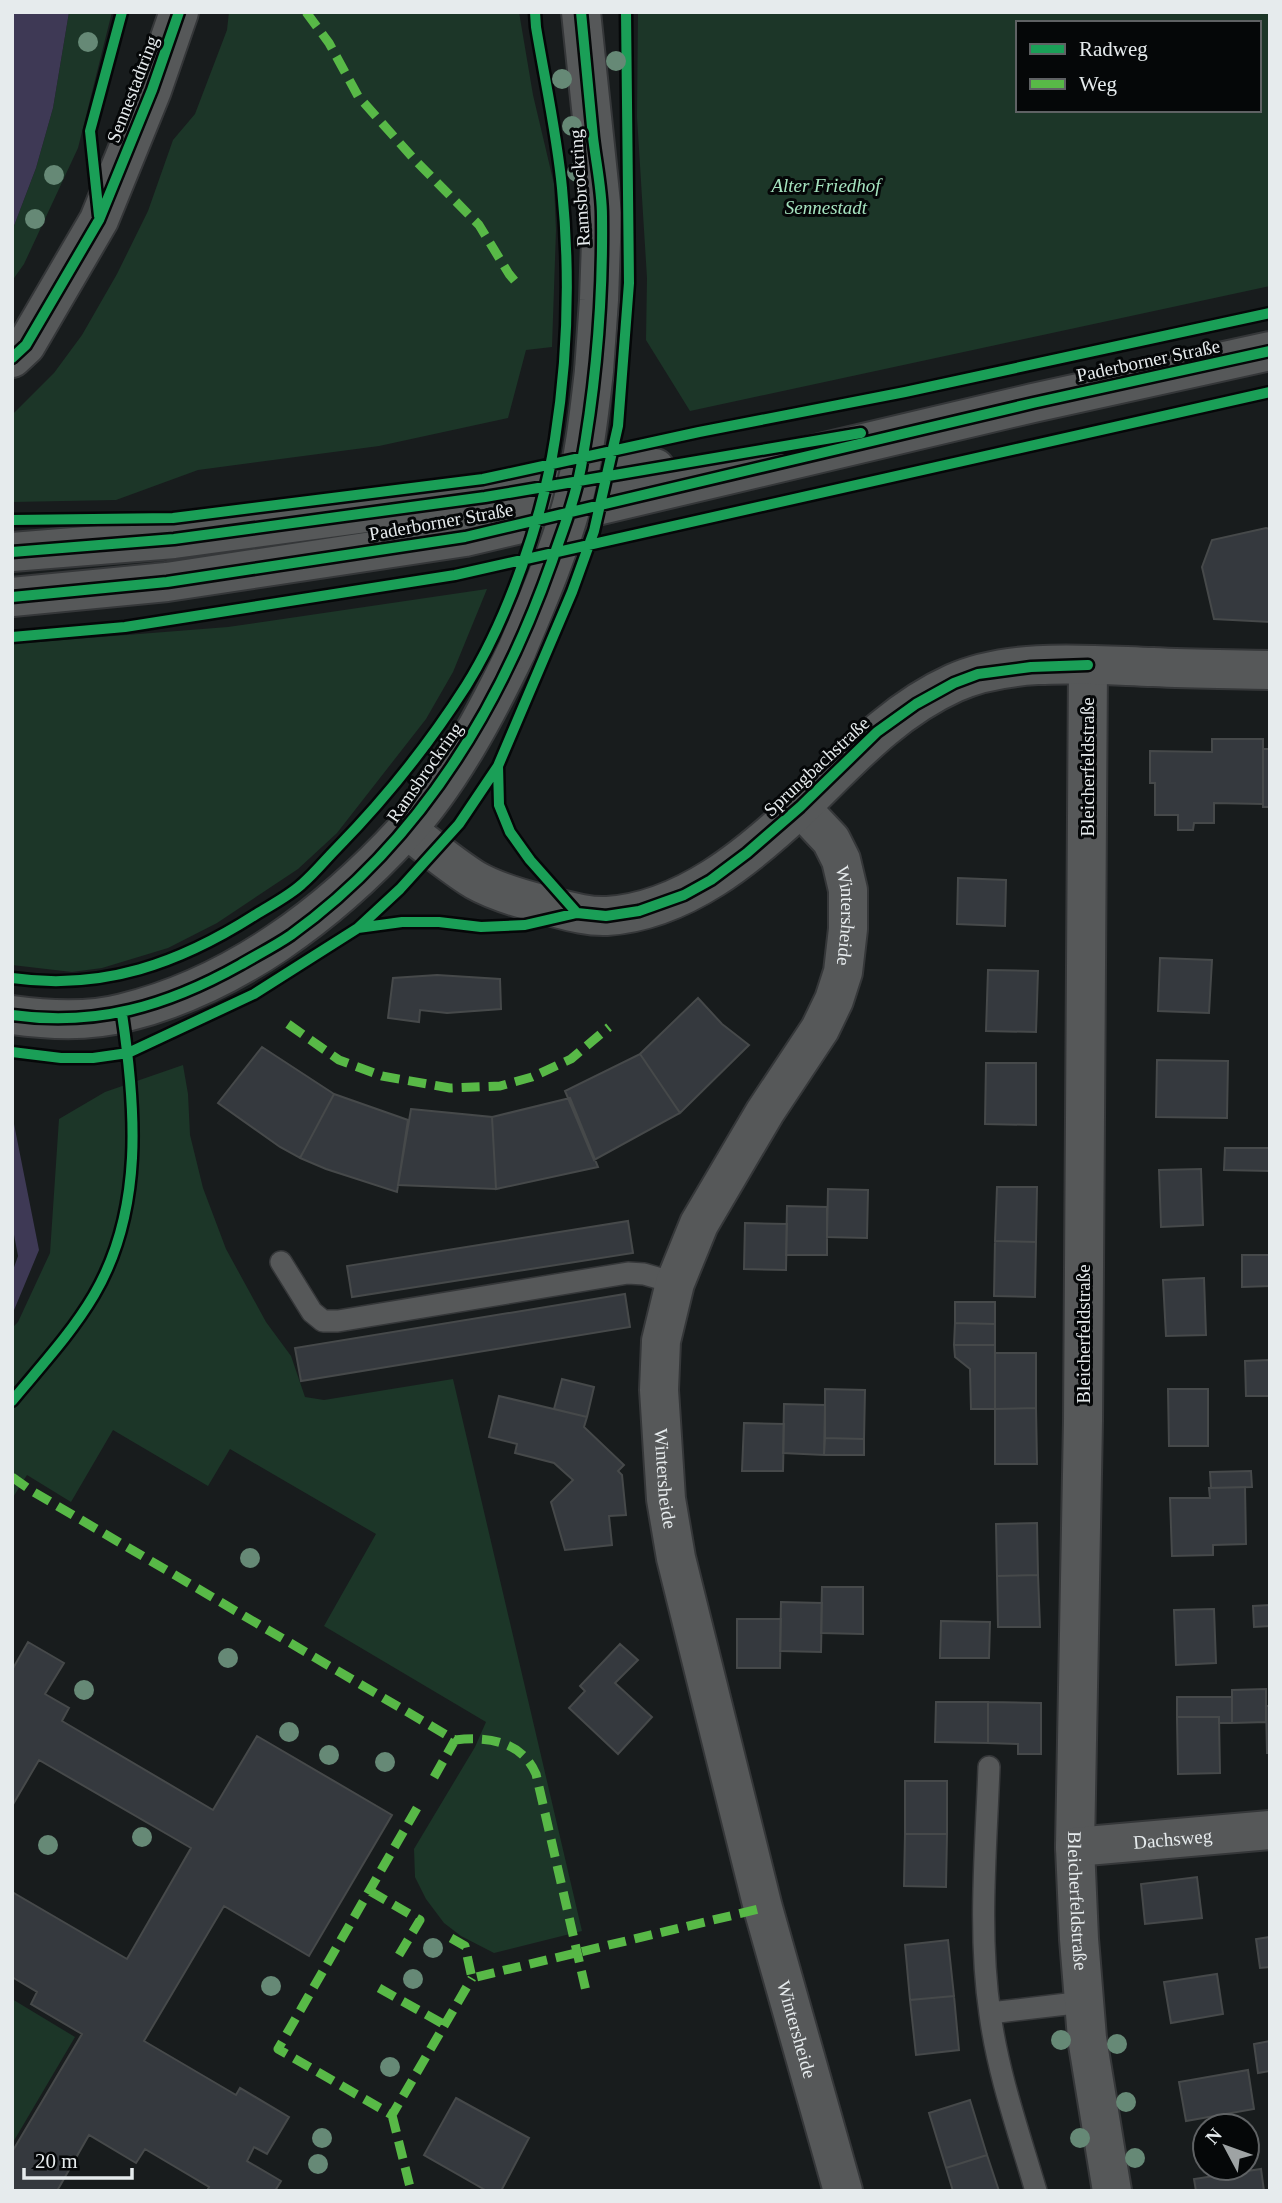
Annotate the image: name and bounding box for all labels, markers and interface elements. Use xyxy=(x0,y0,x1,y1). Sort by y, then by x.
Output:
legend xyxy=(1016,21,1261,112)
street label: Sennestadtring xyxy=(102,32,163,146)
text: Radweg xyxy=(1079,37,1148,61)
text: Weg xyxy=(1079,72,1117,96)
street label: Ramsbrockring xyxy=(565,128,594,247)
park label: Alter Friedhof Sennestadt xyxy=(769,175,883,218)
street label: Paderborner Straße xyxy=(1074,335,1222,386)
street label: Paderborner Straße xyxy=(367,498,515,545)
street label: Bleicherfeldstraße xyxy=(1077,697,1098,837)
street label: Sprungbachstraße xyxy=(759,712,873,820)
street label: Ramsbrockring xyxy=(382,718,467,826)
street label: Wintersheide xyxy=(832,864,858,967)
street label: Bleicherfeldstraße xyxy=(1073,1264,1094,1404)
street label: Wintersheide xyxy=(650,1428,681,1530)
street label: Dachsweg xyxy=(1132,1825,1214,1853)
street label: Bleicherfeldstraße xyxy=(1064,1831,1092,1971)
street label: Wintersheide xyxy=(773,1978,821,2081)
north arrow xyxy=(1191,2112,1261,2182)
text: N xyxy=(1201,2124,1226,2148)
scale bar xyxy=(24,2136,133,2180)
text: 20 m xyxy=(35,2149,78,2173)

